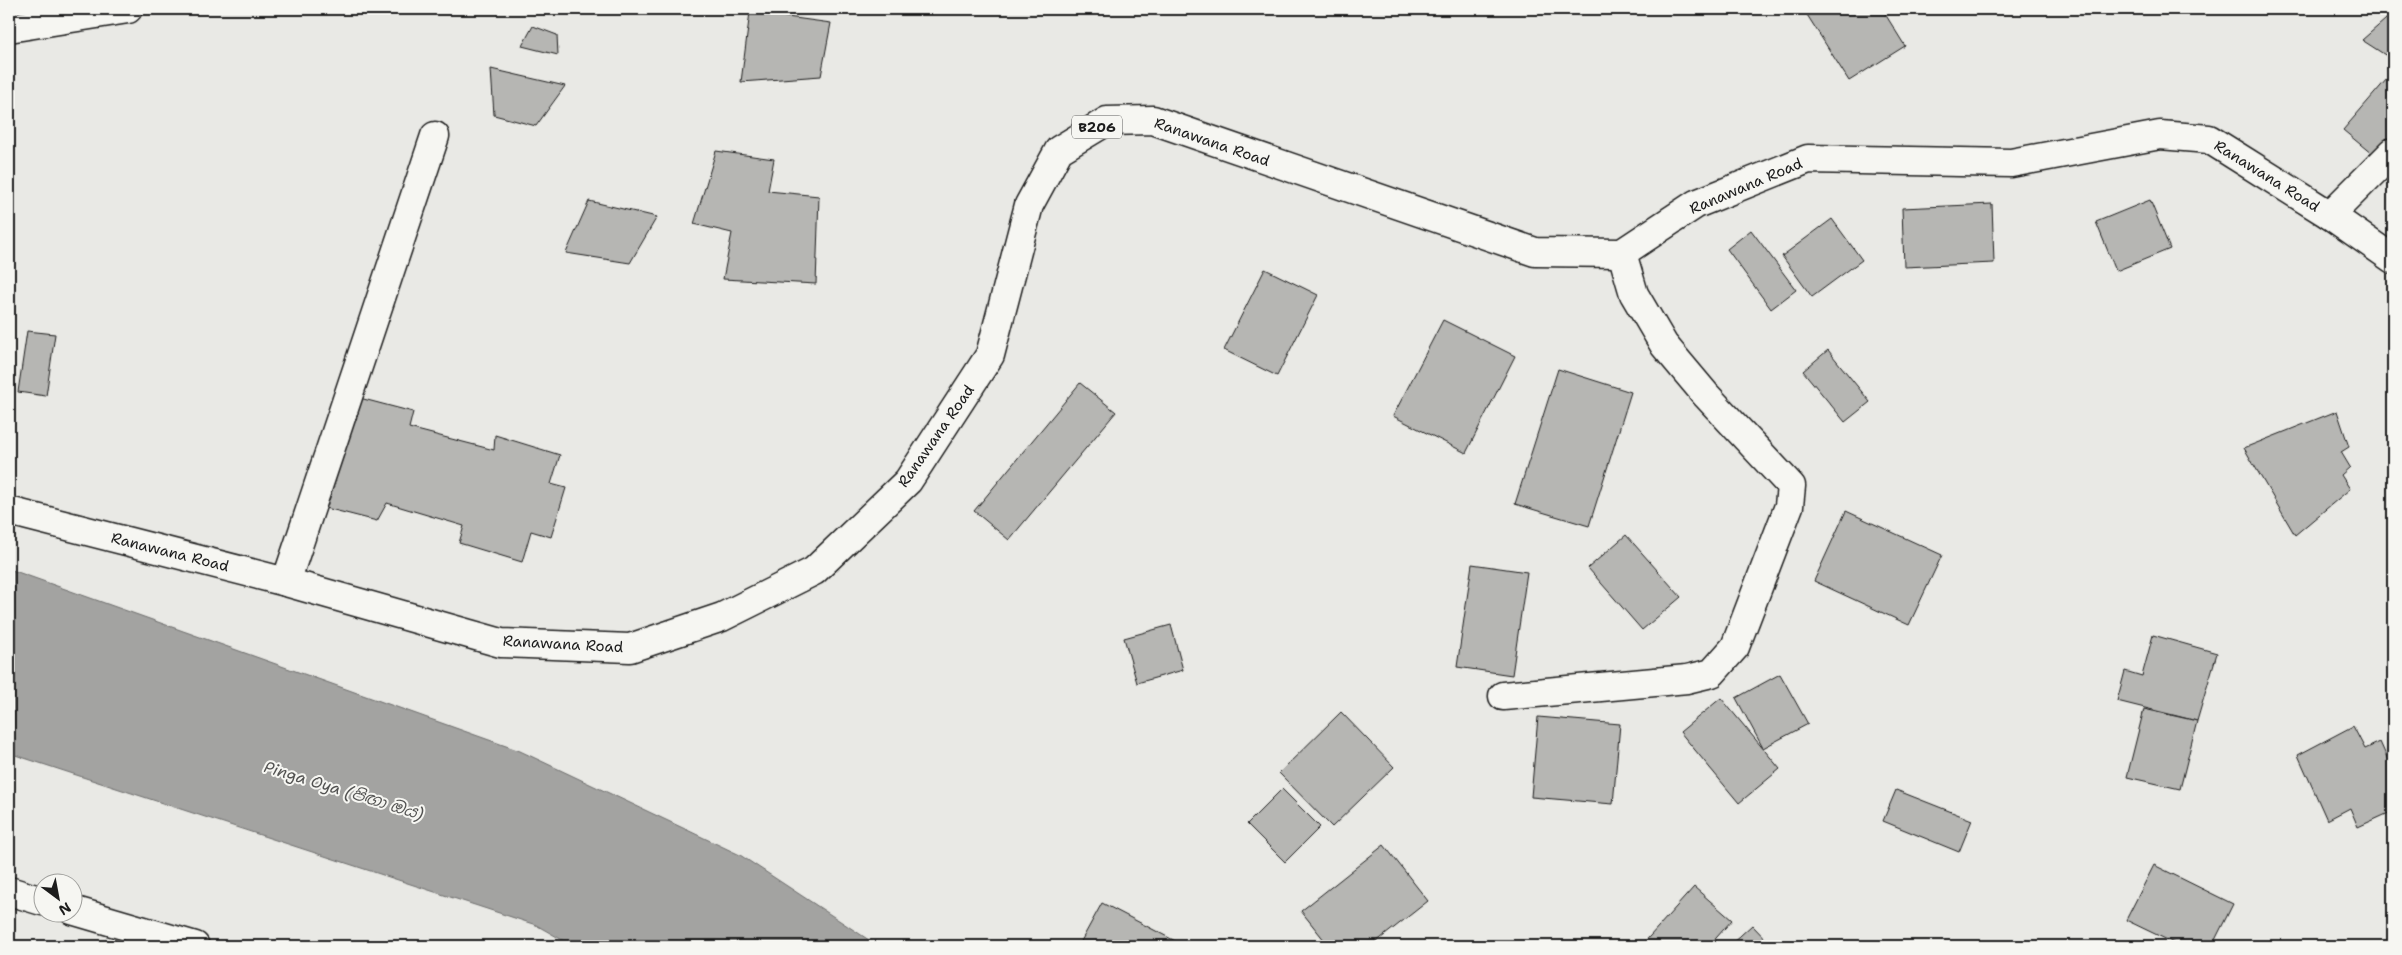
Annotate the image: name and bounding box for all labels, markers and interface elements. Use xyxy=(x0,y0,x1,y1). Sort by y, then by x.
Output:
street label: Ranawana Road xyxy=(1152,113,1273,171)
road number: B206 xyxy=(1072,115,1122,138)
street label: Ranawana Road xyxy=(2210,136,2324,217)
street label: Ranawana Road xyxy=(1686,153,1806,219)
street label: Ranawana Road xyxy=(893,380,979,491)
street label: Ranawana Road xyxy=(109,528,231,576)
street label: Ranawana Road xyxy=(502,631,624,657)
water label: Pinga Oya (පිඟා ඔය) xyxy=(262,756,426,825)
north arrow xyxy=(32,872,82,922)
text: N xyxy=(55,898,74,920)

